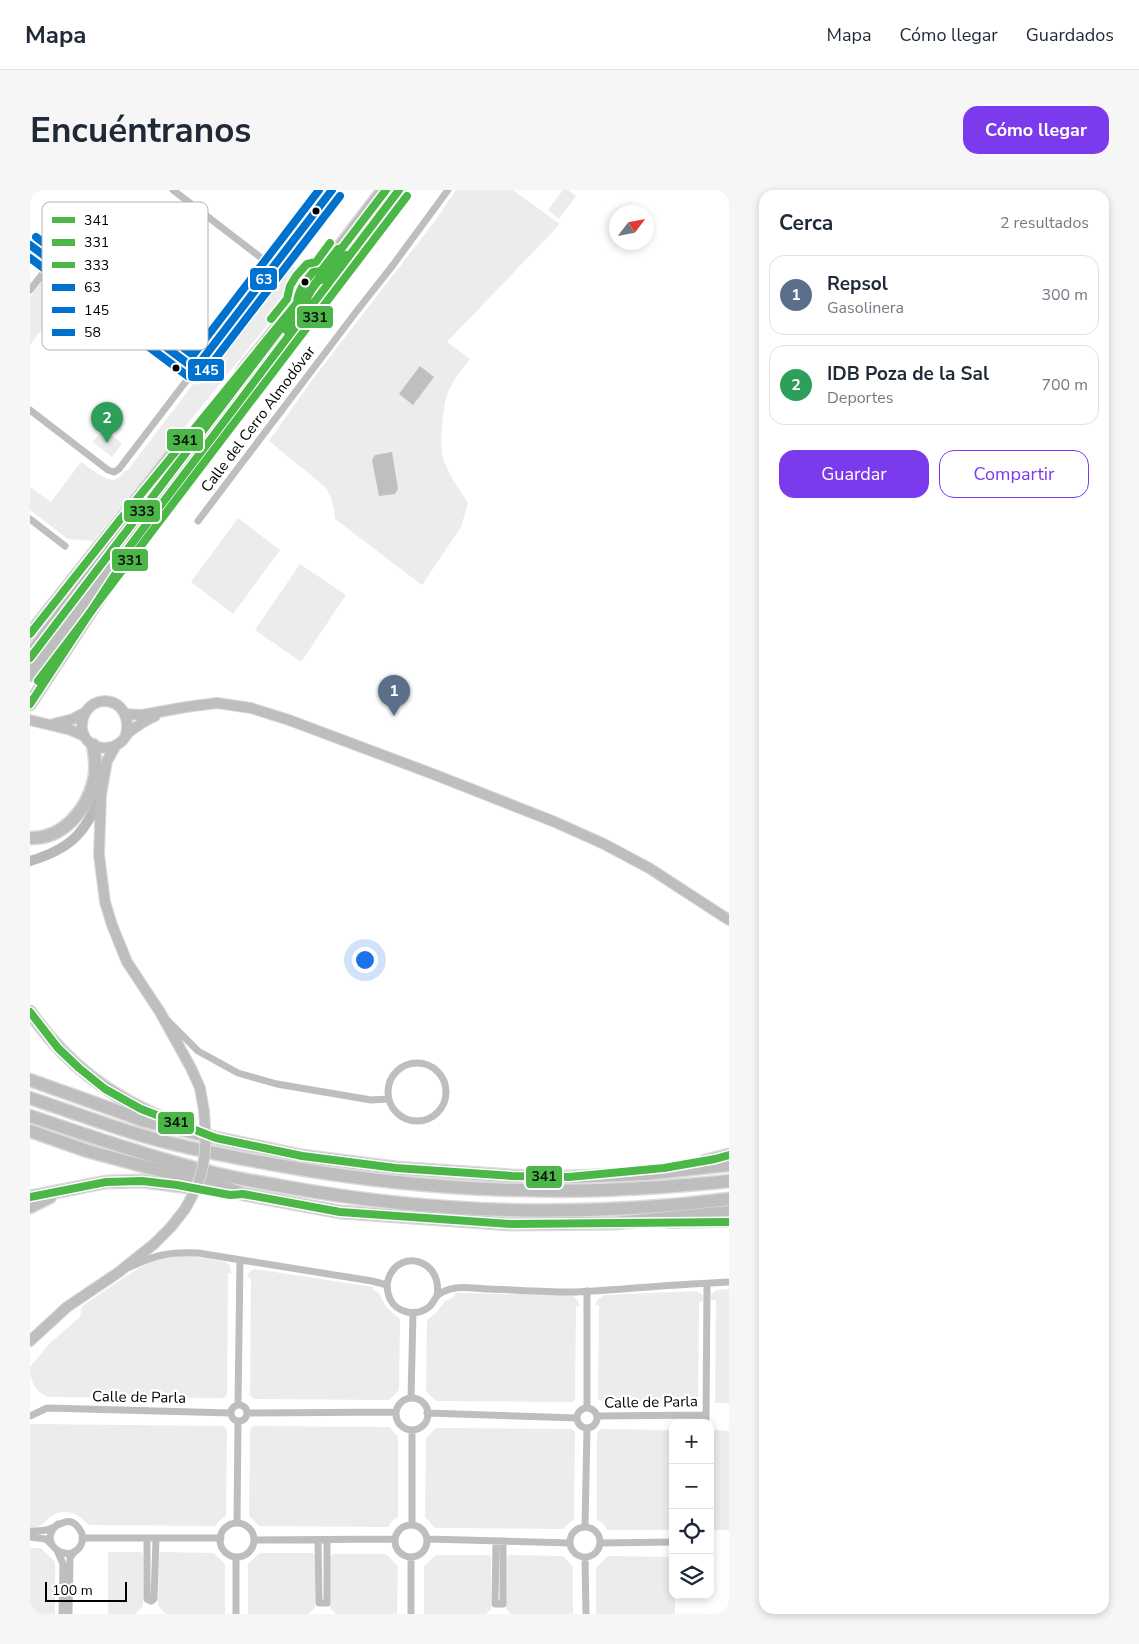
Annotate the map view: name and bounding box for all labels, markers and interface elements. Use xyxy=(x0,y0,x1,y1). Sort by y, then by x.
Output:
text: Mapa xyxy=(25,19,87,51)
text: Mapa xyxy=(827,23,872,47)
text: Cómo llegar xyxy=(900,23,998,47)
text: Guardados xyxy=(1026,23,1114,47)
button: Cómo llegar xyxy=(963,106,1109,154)
text: Encuéntranos xyxy=(30,107,251,154)
legend xyxy=(42,202,208,350)
north arrow xyxy=(609,205,654,250)
unlabelled marker xyxy=(311,206,321,216)
text: Cerca xyxy=(779,209,833,237)
text: 341 xyxy=(84,211,109,230)
text: 2 resultados xyxy=(1000,212,1089,234)
text: 331 xyxy=(84,233,109,252)
text: 333 xyxy=(84,256,109,275)
line badge: 63 xyxy=(249,267,278,291)
text: 63 xyxy=(256,270,272,289)
text: Repsol xyxy=(827,271,888,297)
unlabelled marker xyxy=(300,277,310,287)
text: 63 xyxy=(84,278,101,297)
text: 1 xyxy=(791,284,801,306)
text: 300 m xyxy=(1041,284,1088,306)
text: Gasolinera xyxy=(827,297,904,319)
text: 145 xyxy=(84,301,109,320)
line badge: 331 xyxy=(296,305,334,329)
text: 331 xyxy=(302,308,328,327)
text: 58 xyxy=(84,323,101,342)
street label: Calle del Cerro Almodóvar xyxy=(196,341,320,496)
line badge: 145 xyxy=(187,358,225,382)
text: 145 xyxy=(193,361,219,380)
text: IDB Poza de la Sal xyxy=(827,361,989,387)
unlabelled marker xyxy=(171,363,181,373)
text: 2 xyxy=(791,374,801,396)
text: 700 m xyxy=(1041,374,1088,396)
text: Deportes xyxy=(827,387,894,409)
pin: 2 xyxy=(91,402,123,443)
line badge: 341 xyxy=(166,428,204,452)
text: 341 xyxy=(172,431,198,450)
button: Guardar xyxy=(779,450,929,498)
button: Compartir xyxy=(939,450,1089,498)
line badge: 333 xyxy=(123,499,161,523)
text: 333 xyxy=(129,502,155,521)
line badge: 331 xyxy=(111,548,149,572)
text: 331 xyxy=(117,551,143,570)
pin: 1 xyxy=(378,675,410,716)
your location xyxy=(352,947,378,973)
line badge: 341 xyxy=(157,1111,195,1135)
text: 341 xyxy=(163,1113,189,1132)
line badge: 341 xyxy=(525,1165,563,1189)
text: 341 xyxy=(531,1167,557,1186)
street label: Calle de Parla xyxy=(92,1386,186,1408)
street label: Calle de Parla xyxy=(604,1391,698,1413)
map controls xyxy=(669,1419,714,1599)
button: + xyxy=(669,1419,714,1464)
button: − xyxy=(669,1464,714,1509)
button: locate xyxy=(669,1509,714,1554)
button: layers xyxy=(669,1554,714,1599)
scale bar xyxy=(45,1579,128,1602)
text: 100 m xyxy=(52,1581,93,1600)

